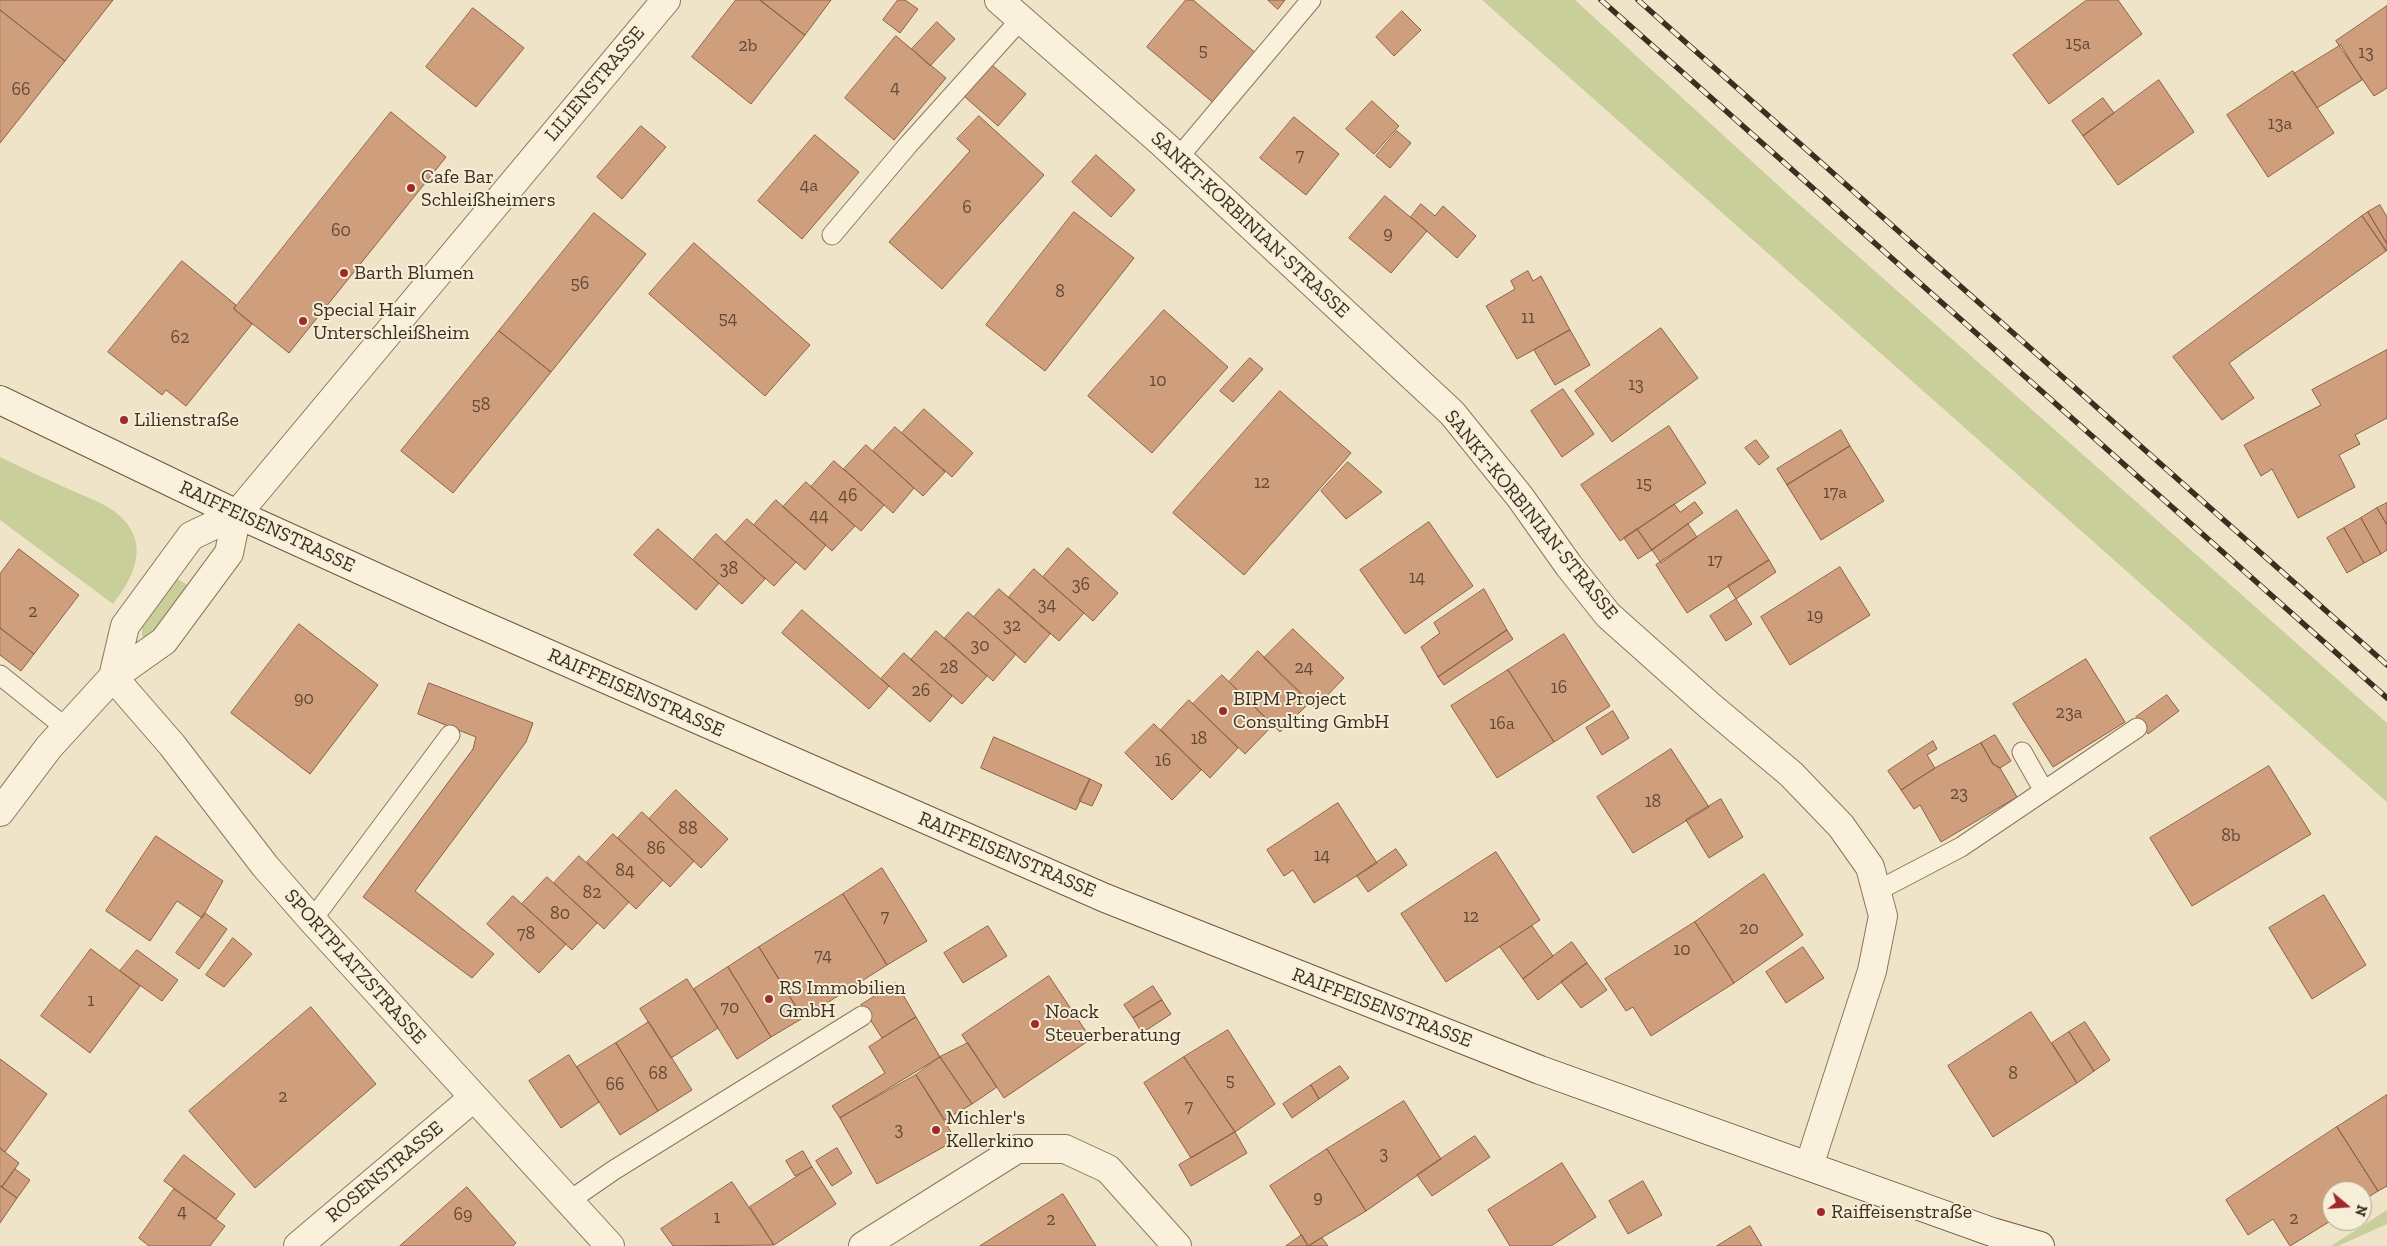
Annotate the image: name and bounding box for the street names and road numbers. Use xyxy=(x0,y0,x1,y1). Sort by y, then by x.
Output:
street label: LILIENSTRASSE xyxy=(540,22,650,146)
street label: SANKT-KORBINIAN-STRASSE xyxy=(1146,127,1354,323)
street label: SANKT-KORBINIAN-STRASSE xyxy=(1439,405,1623,625)
street label: RAIFFEISENSTRASSE xyxy=(175,476,359,578)
street label: RAIFFEISENSTRASSE xyxy=(544,643,728,743)
street label: RAIFFEISENSTRASSE xyxy=(914,807,1100,903)
street label: SPORTPLATZSTRASSE xyxy=(279,884,431,1050)
street label: RAIFFEISENSTRASSE xyxy=(1289,963,1475,1053)
street label: ROSENSTRASSE xyxy=(322,1116,448,1228)

